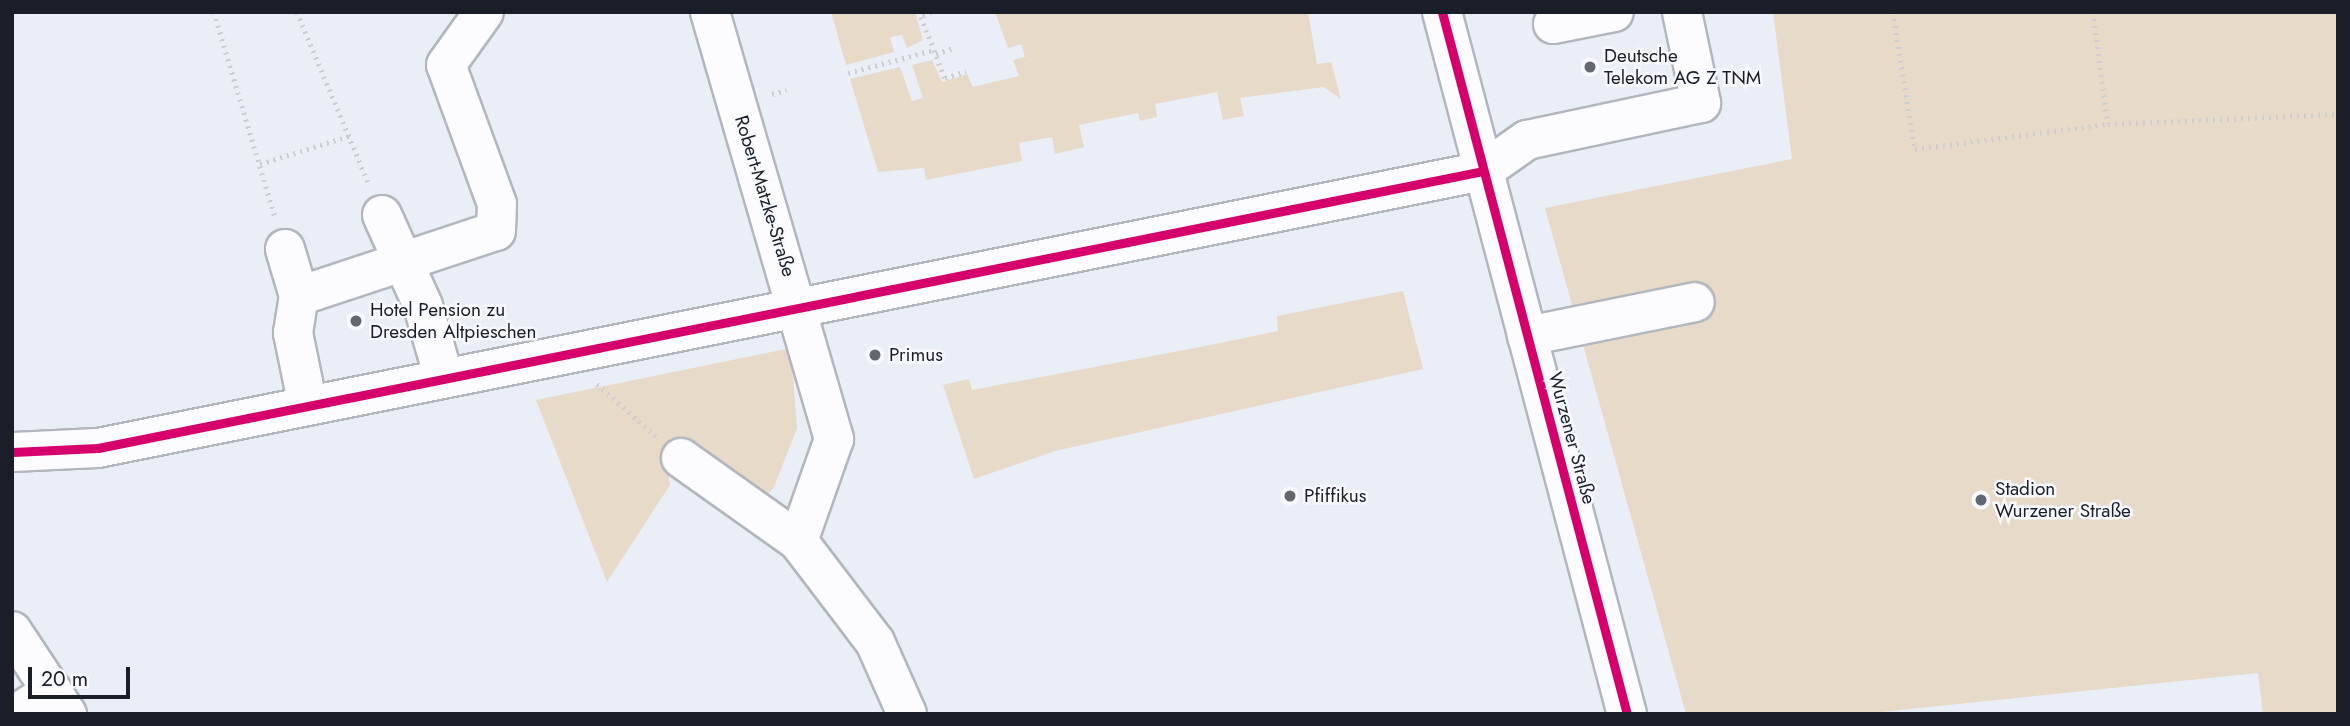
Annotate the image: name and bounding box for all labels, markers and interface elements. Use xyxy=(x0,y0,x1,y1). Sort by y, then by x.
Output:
place label: Deutsche Telekom AG Z TNM xyxy=(1604,45,1761,89)
marker: Deutsche Telekom AG Z TNM xyxy=(1582,59,1598,75)
street label: Robert-Matzke-Straße xyxy=(730,113,800,279)
place label: Hotel Pension zu Dresden Altpieschen xyxy=(370,299,536,343)
marker: Hotel Pension zu Dresden Altpieschen xyxy=(348,313,364,329)
place label: Primus xyxy=(889,344,943,366)
marker: Primus xyxy=(867,347,883,363)
street label: Wurzener Straße xyxy=(1543,369,1601,507)
place label: Stadion Wurzener Straße xyxy=(1995,478,2131,522)
place label: Pfiffikus xyxy=(1304,485,1366,507)
marker: Pfiffikus xyxy=(1282,488,1298,504)
marker: Stadion Wurzener Straße xyxy=(1973,492,1989,508)
scale bar xyxy=(32,652,133,696)
text: 20 m xyxy=(41,664,88,694)

